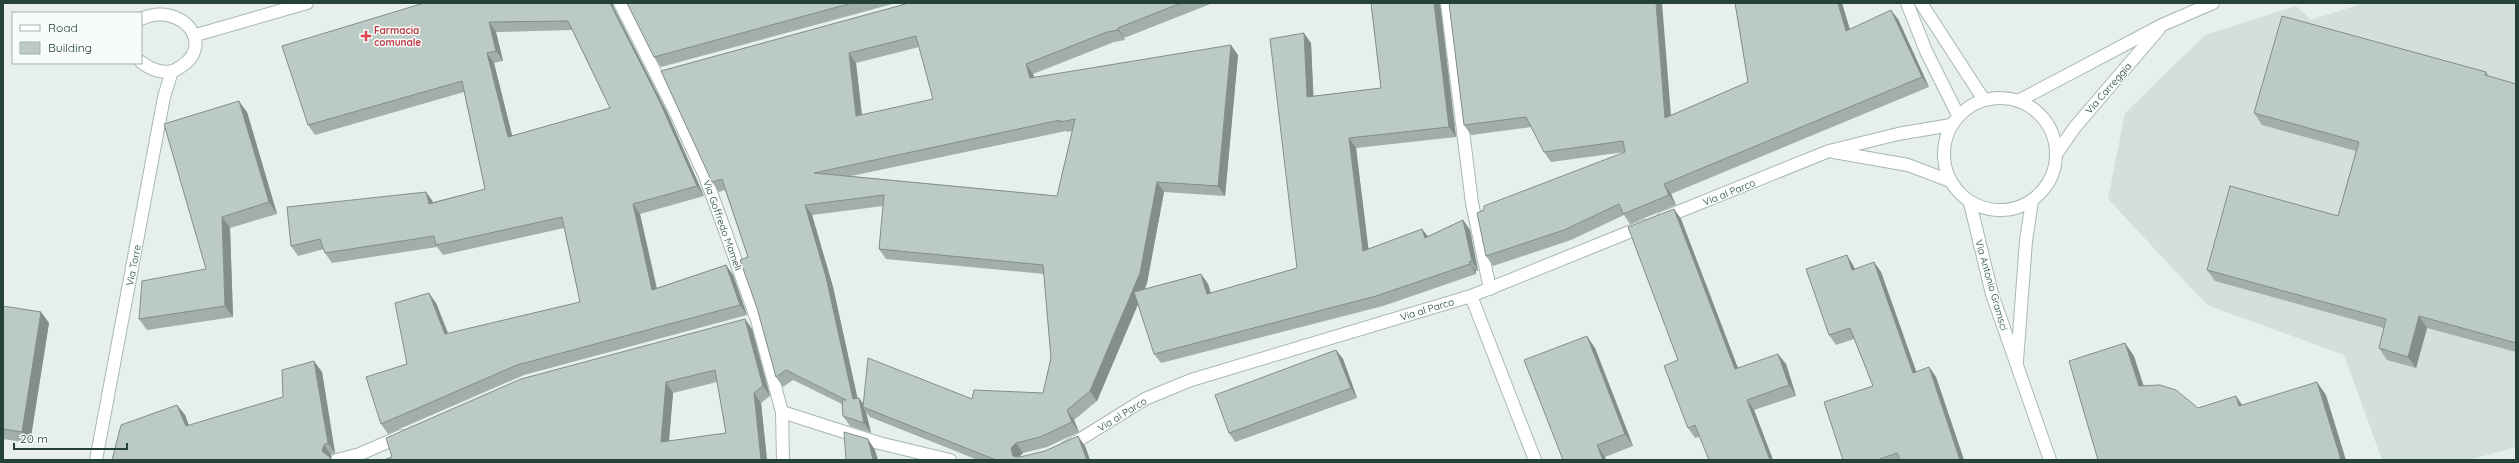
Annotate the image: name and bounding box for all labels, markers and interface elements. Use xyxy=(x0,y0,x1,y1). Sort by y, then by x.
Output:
legend xyxy=(12,12,142,64)
text: Road xyxy=(48,20,78,35)
place label: Farmacia comunale xyxy=(374,24,421,49)
marker: Farmacia comunale xyxy=(361,31,371,41)
text: Building xyxy=(48,40,92,55)
street label: Via Carreggia xyxy=(2082,60,2134,117)
street label: Via al Parco xyxy=(1701,176,1757,209)
street label: Via Goffredo Mameli xyxy=(700,178,745,272)
street label: Via Antonio Gramsci xyxy=(1972,238,2011,332)
street label: Via Torre xyxy=(123,243,144,287)
street label: Via al Parco xyxy=(1399,295,1456,324)
street label: Via al Parco xyxy=(1095,394,1149,435)
scale bar xyxy=(14,425,127,451)
text: 20 m xyxy=(20,431,48,446)

